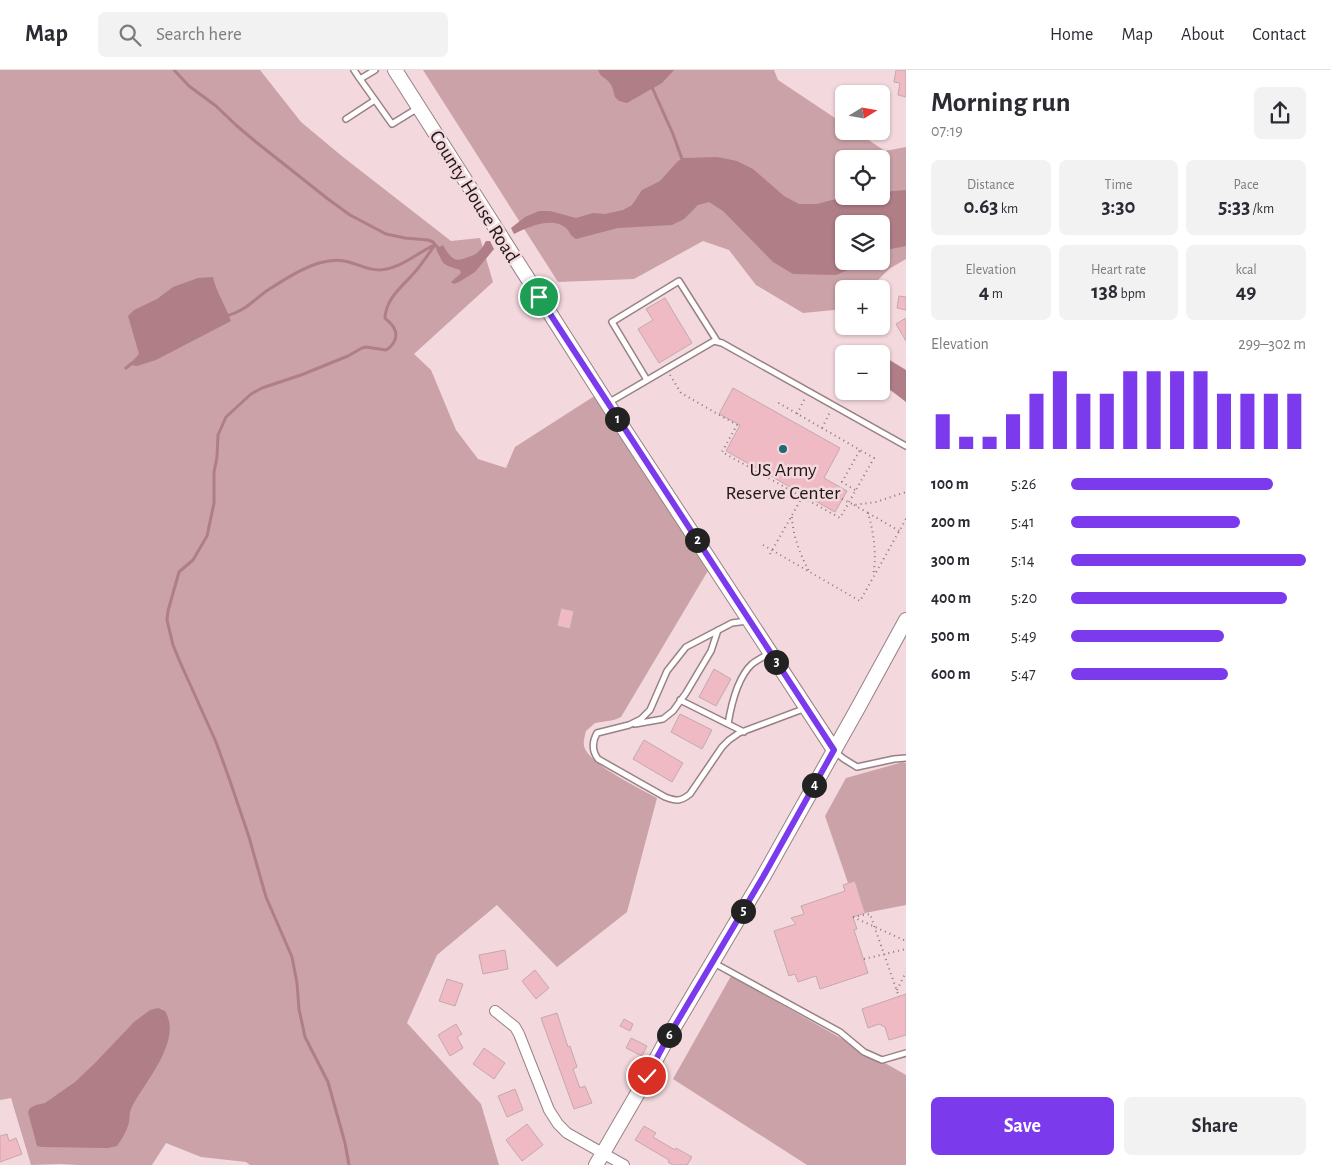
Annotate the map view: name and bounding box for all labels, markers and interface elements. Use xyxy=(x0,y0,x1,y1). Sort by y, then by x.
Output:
search box xyxy=(98,12,448,57)
icon: search xyxy=(116,21,144,49)
text: Map xyxy=(25,22,68,46)
text: Search here xyxy=(156,25,242,44)
text: Home xyxy=(1050,26,1093,44)
text: Map xyxy=(1121,26,1153,44)
text: About xyxy=(1181,26,1224,44)
text: Contact xyxy=(1252,26,1306,44)
north arrow xyxy=(835,85,890,140)
map controls xyxy=(835,85,890,400)
button: share xyxy=(1254,87,1306,139)
text: Morning run xyxy=(931,89,1071,117)
text: 07:19 xyxy=(931,123,963,139)
street label: County House Road xyxy=(426,127,523,266)
button: locate xyxy=(835,150,890,205)
text: Distance xyxy=(967,178,1015,192)
text: Time xyxy=(1105,178,1132,192)
text: Pace xyxy=(1234,178,1259,192)
text: 0.63 xyxy=(963,196,998,217)
text: 3:30 xyxy=(1102,196,1135,217)
text: 5:33 xyxy=(1218,196,1250,217)
text: km xyxy=(998,202,1018,216)
text: /km xyxy=(1250,202,1274,216)
button: layers xyxy=(835,215,890,270)
text: Elevation xyxy=(966,263,1016,277)
text: Heart rate xyxy=(1091,263,1146,277)
text: kcal xyxy=(1235,263,1257,277)
pin xyxy=(518,276,560,318)
button: + xyxy=(835,280,890,335)
text: 4 xyxy=(979,281,989,302)
text: 138 xyxy=(1091,281,1118,302)
text: 49 xyxy=(1236,281,1257,302)
icon: arrive xyxy=(525,283,553,311)
text: m xyxy=(989,287,1003,301)
text: bpm xyxy=(1118,287,1146,301)
text: Elevation xyxy=(931,336,989,352)
text: 299–302 m xyxy=(1238,336,1306,352)
button: − xyxy=(835,345,890,400)
pin: 1 xyxy=(604,406,630,432)
text: 1 xyxy=(615,412,620,426)
marker: US Army Reserve Center xyxy=(777,443,789,455)
place label: US Army Reserve Center xyxy=(726,460,841,503)
text: 100 m xyxy=(931,476,969,492)
text: 5:26 xyxy=(1011,476,1036,492)
text: 200 m xyxy=(931,514,971,530)
text: 5:41 xyxy=(1011,514,1035,530)
pin: 2 xyxy=(684,528,710,552)
text: 2 xyxy=(694,533,701,547)
text: 300 m xyxy=(931,552,970,568)
text: 5:14 xyxy=(1011,552,1035,568)
text: 400 m xyxy=(931,590,971,606)
text: 5:20 xyxy=(1011,590,1037,606)
text: 500 m xyxy=(931,628,970,644)
text: 5:49 xyxy=(1011,628,1037,644)
pin: 3 xyxy=(764,650,788,674)
text: 3 xyxy=(773,655,780,669)
text: 600 m xyxy=(931,666,971,682)
text: 5:47 xyxy=(1011,666,1036,682)
pin: 4 xyxy=(802,772,826,798)
text: 4 xyxy=(811,778,818,792)
pin: 5 xyxy=(730,898,756,924)
text: 5 xyxy=(740,904,747,918)
pin: 6 xyxy=(656,1022,682,1048)
text: 6 xyxy=(666,1028,673,1042)
pin xyxy=(626,1055,668,1097)
icon: check xyxy=(633,1062,661,1090)
button: Save xyxy=(931,1097,1114,1155)
button: Share xyxy=(1124,1097,1306,1155)

